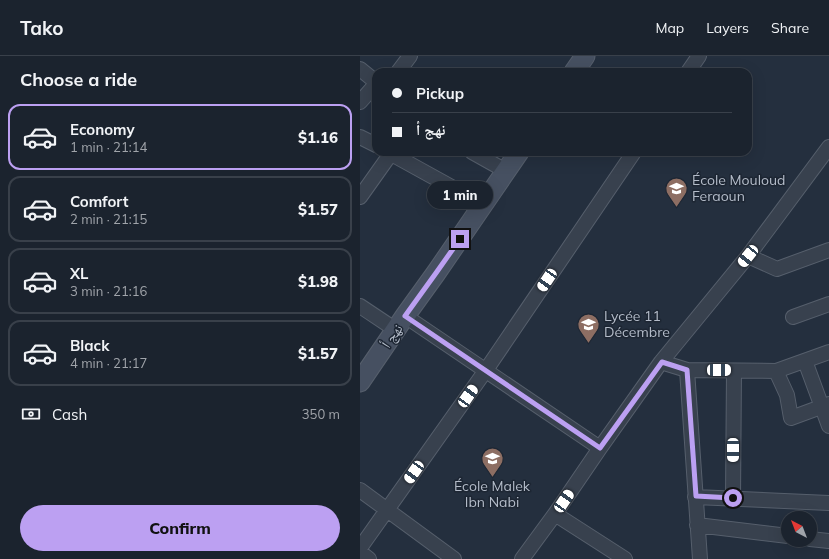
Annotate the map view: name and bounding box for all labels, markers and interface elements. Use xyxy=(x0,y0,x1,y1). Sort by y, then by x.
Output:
text: Tako xyxy=(20,16,64,40)
text: Map xyxy=(655,19,684,37)
text: Layers xyxy=(706,19,749,37)
text: Share xyxy=(771,19,809,37)
text: Choose a ride xyxy=(20,68,137,91)
text: Pickup xyxy=(416,84,464,103)
icon: car xyxy=(22,119,58,155)
text: Economy xyxy=(70,120,135,139)
text: نهج أ xyxy=(416,120,445,139)
text: $1.16 xyxy=(298,128,338,147)
text: 1 min · 21:14 xyxy=(70,139,147,155)
place label: École Mouloud Feraoun xyxy=(692,171,785,205)
school or university icon: École Mouloud Feraoun xyxy=(664,175,690,208)
callout: 1 min xyxy=(427,181,493,209)
text: 1 min xyxy=(443,187,477,203)
icon: car xyxy=(22,191,58,227)
text: Comfort xyxy=(70,192,128,211)
text: $1.57 xyxy=(298,200,338,219)
text: 2 min · 21:15 xyxy=(70,211,147,227)
route end xyxy=(451,230,469,248)
car xyxy=(736,243,760,269)
icon: car xyxy=(22,263,58,299)
text: XL xyxy=(70,264,88,283)
car xyxy=(535,267,559,293)
text: $1.98 xyxy=(298,272,338,291)
text: 3 min · 21:16 xyxy=(70,283,147,299)
place label: Lycée 11 Décembre xyxy=(604,307,670,341)
school or university icon: Lycée 11 Décembre xyxy=(575,311,601,344)
street label: نهج أ xyxy=(377,320,408,352)
icon: car xyxy=(22,335,58,371)
text: Black xyxy=(70,336,109,355)
text: $1.57 xyxy=(298,344,338,363)
text: 4 min · 21:17 xyxy=(70,355,147,371)
car xyxy=(707,364,731,376)
car xyxy=(456,383,480,409)
icon: cash xyxy=(20,403,42,425)
text: Cash xyxy=(52,405,87,424)
text: 350 m xyxy=(302,406,340,422)
car xyxy=(727,438,739,462)
school or university icon: École Malek Ibn Nabi xyxy=(479,445,505,478)
car xyxy=(402,459,426,485)
place label: École Malek Ibn Nabi xyxy=(454,477,531,511)
car xyxy=(552,488,576,514)
route start xyxy=(724,489,742,507)
button: Confirm xyxy=(20,505,340,551)
north arrow xyxy=(781,511,817,547)
map controls xyxy=(781,511,817,547)

